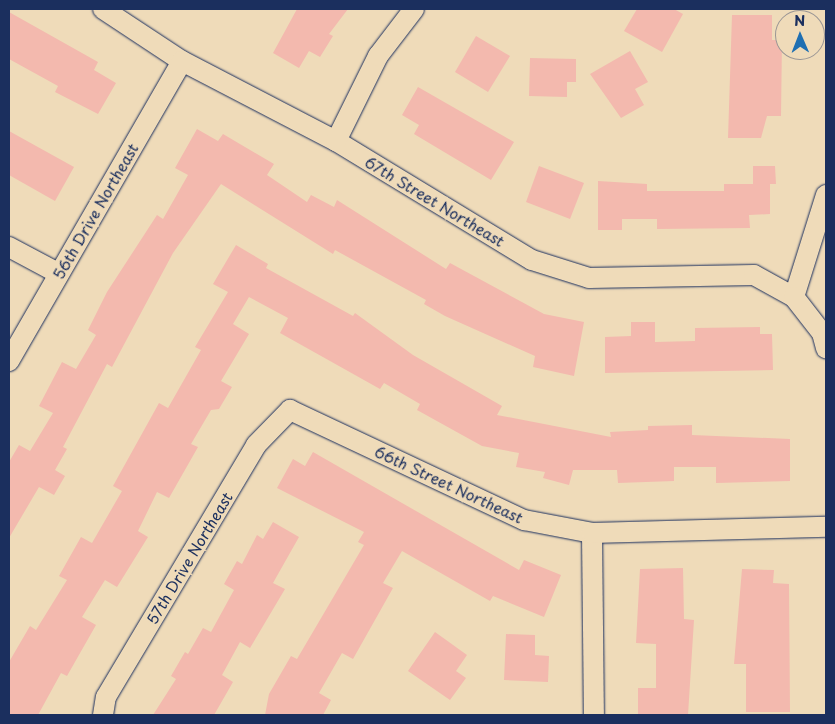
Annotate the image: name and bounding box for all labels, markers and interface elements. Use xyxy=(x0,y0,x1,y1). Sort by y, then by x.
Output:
north arrow xyxy=(775,10,825,60)
text: N xyxy=(794,10,805,31)
street label: 56th Drive Northeast xyxy=(48,139,142,283)
street label: 67th Street Northeast xyxy=(362,152,508,250)
street label: 66th Street Northeast xyxy=(372,442,526,526)
street label: 57th Drive Northeast xyxy=(142,488,236,628)

